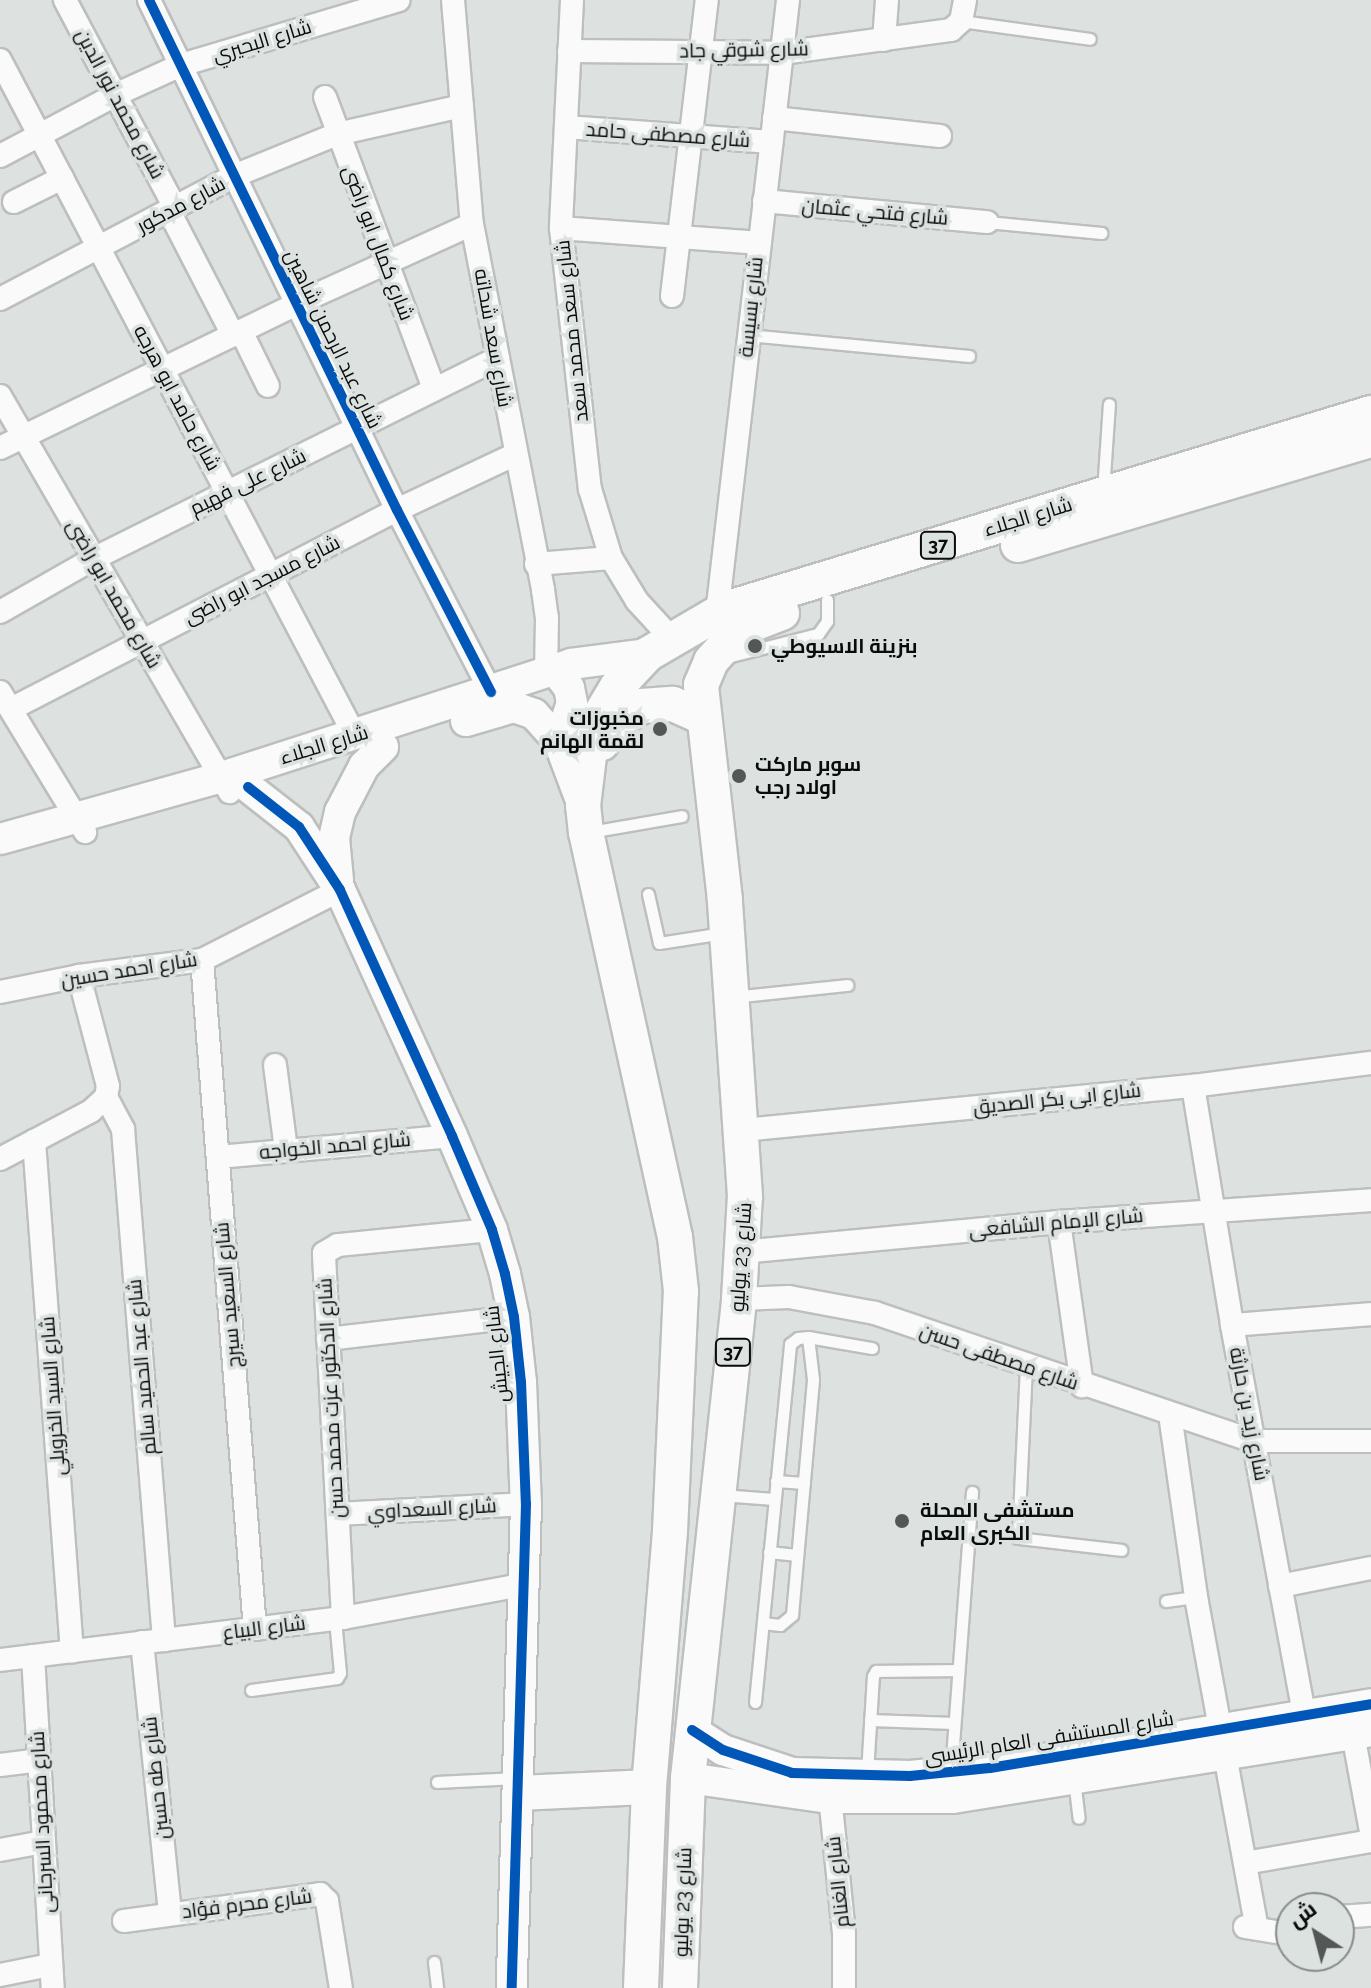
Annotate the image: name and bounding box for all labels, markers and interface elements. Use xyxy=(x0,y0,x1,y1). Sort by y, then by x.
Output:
street label: شارع البحيري xyxy=(210,15,314,67)
street label: شارع محمد نور الدين xyxy=(70,25,170,183)
street label: شارع شوقي جاد xyxy=(679,37,809,63)
street label: شارع مصطفى حامد xyxy=(585,117,751,153)
street label: شارع كمال ابو راضى xyxy=(337,162,419,324)
street label: شارع مدكور xyxy=(133,172,229,238)
street label: شارع فتحي عثمان xyxy=(801,194,949,230)
street label: شارع سعد محمد سعد xyxy=(550,239,594,423)
street label: شارع عبد الرحمن شاهين xyxy=(279,246,387,432)
street label: شارع بسيسة xyxy=(734,256,768,358)
street label: شارع سعد شحاته xyxy=(469,267,517,409)
street label: شارع حامد ابو هرجه xyxy=(129,321,225,475)
street label: شارع على فهيم xyxy=(186,444,310,520)
street label: شارع الجلاء xyxy=(981,492,1075,542)
street label: شارع محمد ابو راضى xyxy=(62,515,166,673)
street label: شارع مسجد ابو راضى xyxy=(180,530,344,630)
road number: 37 xyxy=(918,531,958,559)
place label: بنزينة الاسيوطي xyxy=(771,634,917,658)
marker: بنزينة الاسيوطي xyxy=(746,637,764,655)
place label: مخبوزات لقمة الهانم xyxy=(540,706,644,753)
street label: شارع الجلاء xyxy=(277,720,371,770)
marker: مخبوزات لقمة الهانم xyxy=(651,720,669,738)
place label: سوبر ماركت اولاد رجب xyxy=(755,752,861,799)
marker: سوبر ماركت اولاد رجب xyxy=(730,767,748,785)
street label: شارع احمد حسين xyxy=(59,947,199,993)
street label: شارع ابى بكر الصديق xyxy=(972,1078,1142,1120)
street label: شارع احمد الخواجه xyxy=(258,1127,412,1165)
street label: شارع 23 يوليو xyxy=(725,1201,757,1313)
street label: شارع الإمام الشافعى xyxy=(968,1203,1144,1243)
street label: شارع السعيد سيرج xyxy=(210,1221,246,1369)
street label: شارع الدكتور عزت محمد حسن xyxy=(313,1277,349,1519)
street label: شارع عبد الحميد سالم xyxy=(122,1278,162,1456)
street label: شارع الجيش xyxy=(480,1304,514,1404)
street label: شارع السيد الخرويلي xyxy=(35,1315,71,1477)
street label: شارع مصطفى حسن xyxy=(917,1319,1081,1395)
road number: 37 xyxy=(713,1338,753,1366)
street label: شارع زيد بن حارثة xyxy=(1224,1345,1274,1483)
street label: شارع السعداوي xyxy=(367,1494,497,1524)
place label: مستشفى المحلة الكبرى العام xyxy=(920,1498,1075,1545)
marker: مستشفى المحلة الكبرى العام xyxy=(891,1510,913,1532)
street label: شارع البياع xyxy=(221,1611,307,1645)
street label: شارع المستشفى العام الرئيسى xyxy=(923,1706,1175,1770)
street label: شارع طه حسين xyxy=(138,1715,174,1841)
street label: شارع محمود السرجانى xyxy=(25,1730,59,1914)
street label: شارع الغنام xyxy=(821,1835,855,1929)
street label: شارع 23 يوليو xyxy=(669,1847,697,1957)
street label: شارع محرم فؤاد xyxy=(180,1884,314,1924)
north arrow xyxy=(1275,1892,1355,1972)
text: ش xyxy=(1283,1895,1321,1933)

